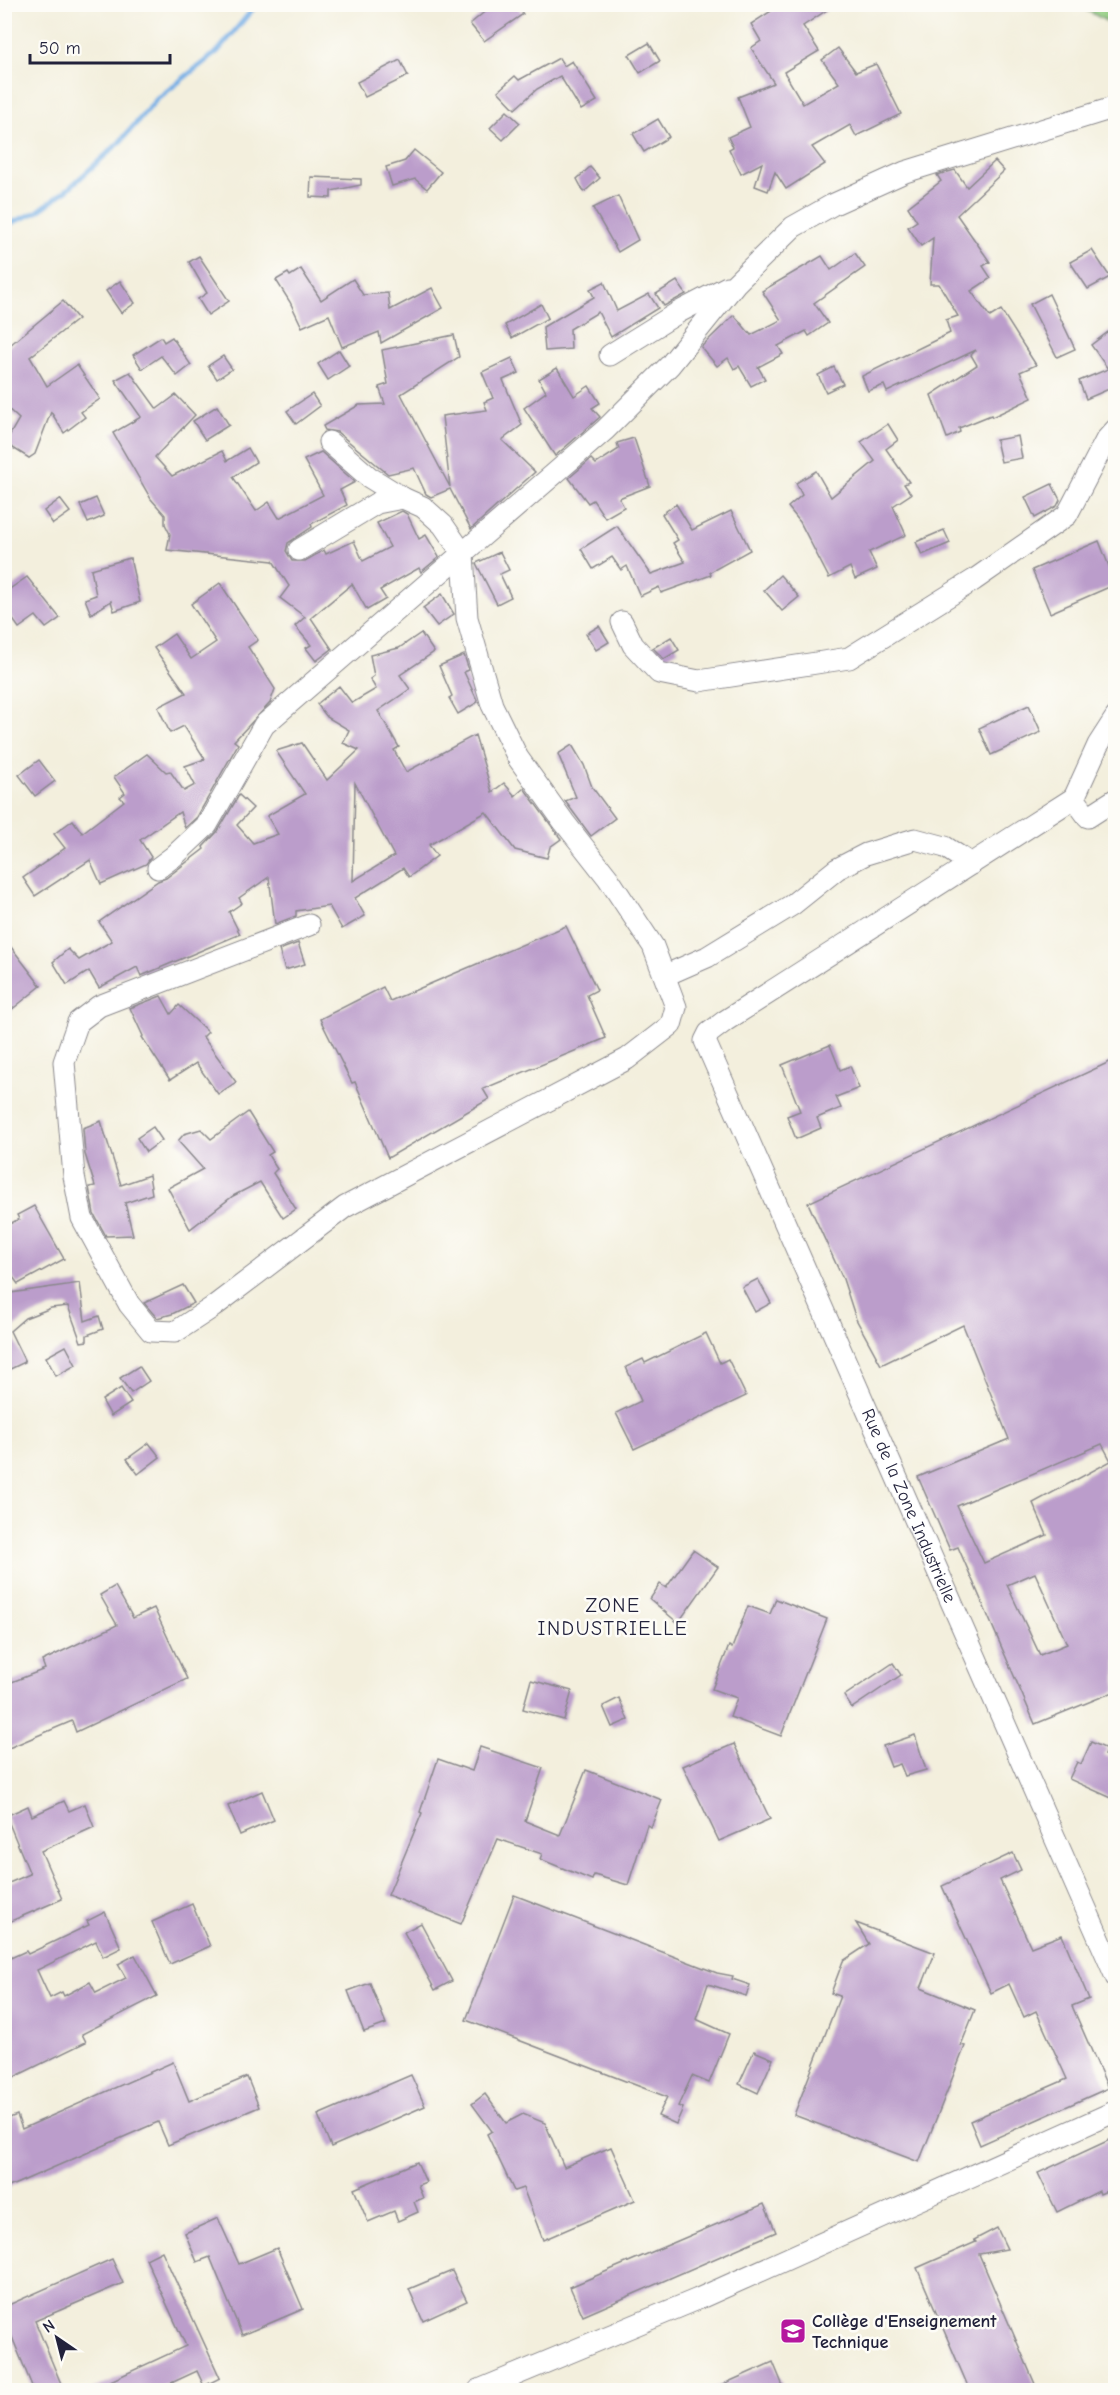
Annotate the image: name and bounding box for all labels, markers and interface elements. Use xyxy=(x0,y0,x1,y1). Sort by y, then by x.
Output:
scale bar xyxy=(30,27,170,65)
text: 50 m xyxy=(39,38,81,59)
street label: Rue de la Zone Industrielle xyxy=(857,1405,961,1606)
district label: ZONE INDUSTRIELLE xyxy=(538,1594,688,1640)
north arrow xyxy=(27,2308,87,2368)
place label: Collège d'Enseignement Technique xyxy=(812,2311,997,2353)
text: N xyxy=(40,2316,58,2337)
school or university icon: Collège d'Enseignement Technique xyxy=(778,2316,808,2346)

